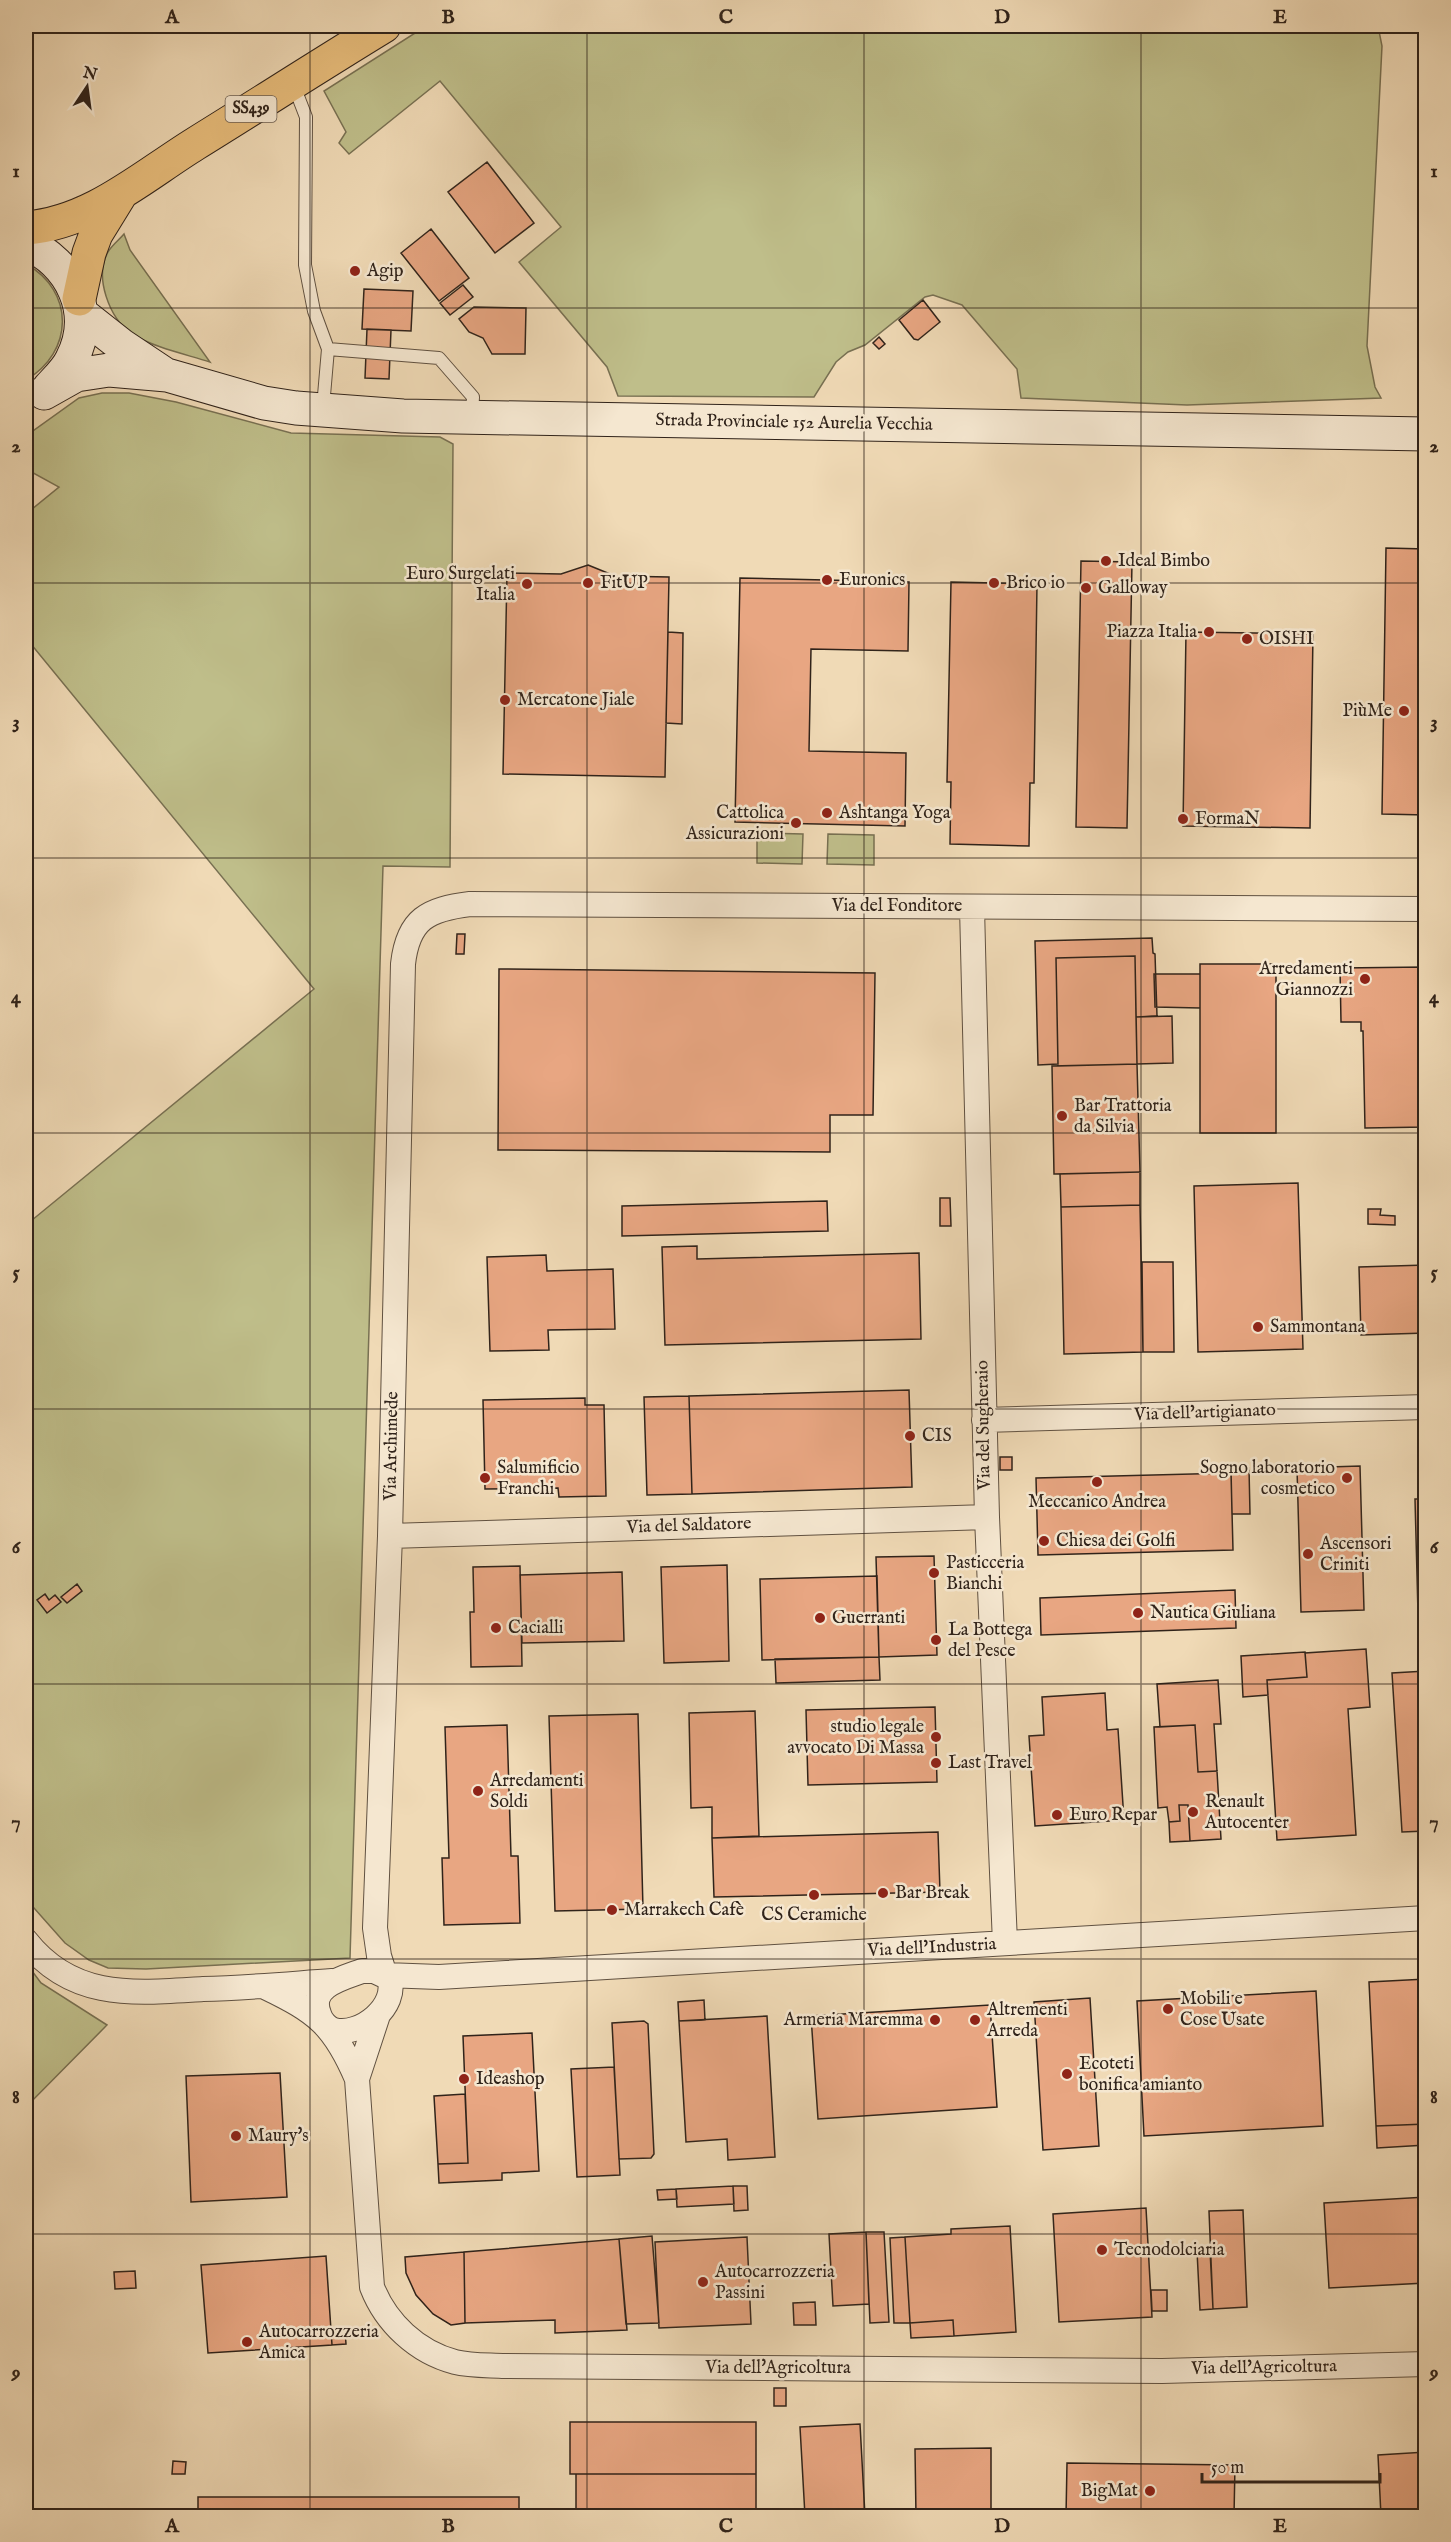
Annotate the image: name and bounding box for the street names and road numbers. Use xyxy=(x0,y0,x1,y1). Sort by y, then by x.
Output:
road number: SS439 xyxy=(226,96,276,122)
street label: Strada Provinciale 152 Aurelia Vecchia xyxy=(655,409,933,437)
street label: Via del Fonditore xyxy=(831,895,962,918)
street label: Via del Sugheraio xyxy=(971,1360,997,1491)
street label: Via Archimede xyxy=(380,1391,404,1502)
street label: Via dell'artigianato xyxy=(1133,1399,1277,1427)
street label: Via del Saldatore xyxy=(625,1512,752,1540)
street label: Via dell'Industria xyxy=(866,1933,997,1963)
street label: Via dell'Agricoltura xyxy=(1190,2355,1337,2381)
street label: Via dell'Agricoltura xyxy=(704,2357,851,2380)

